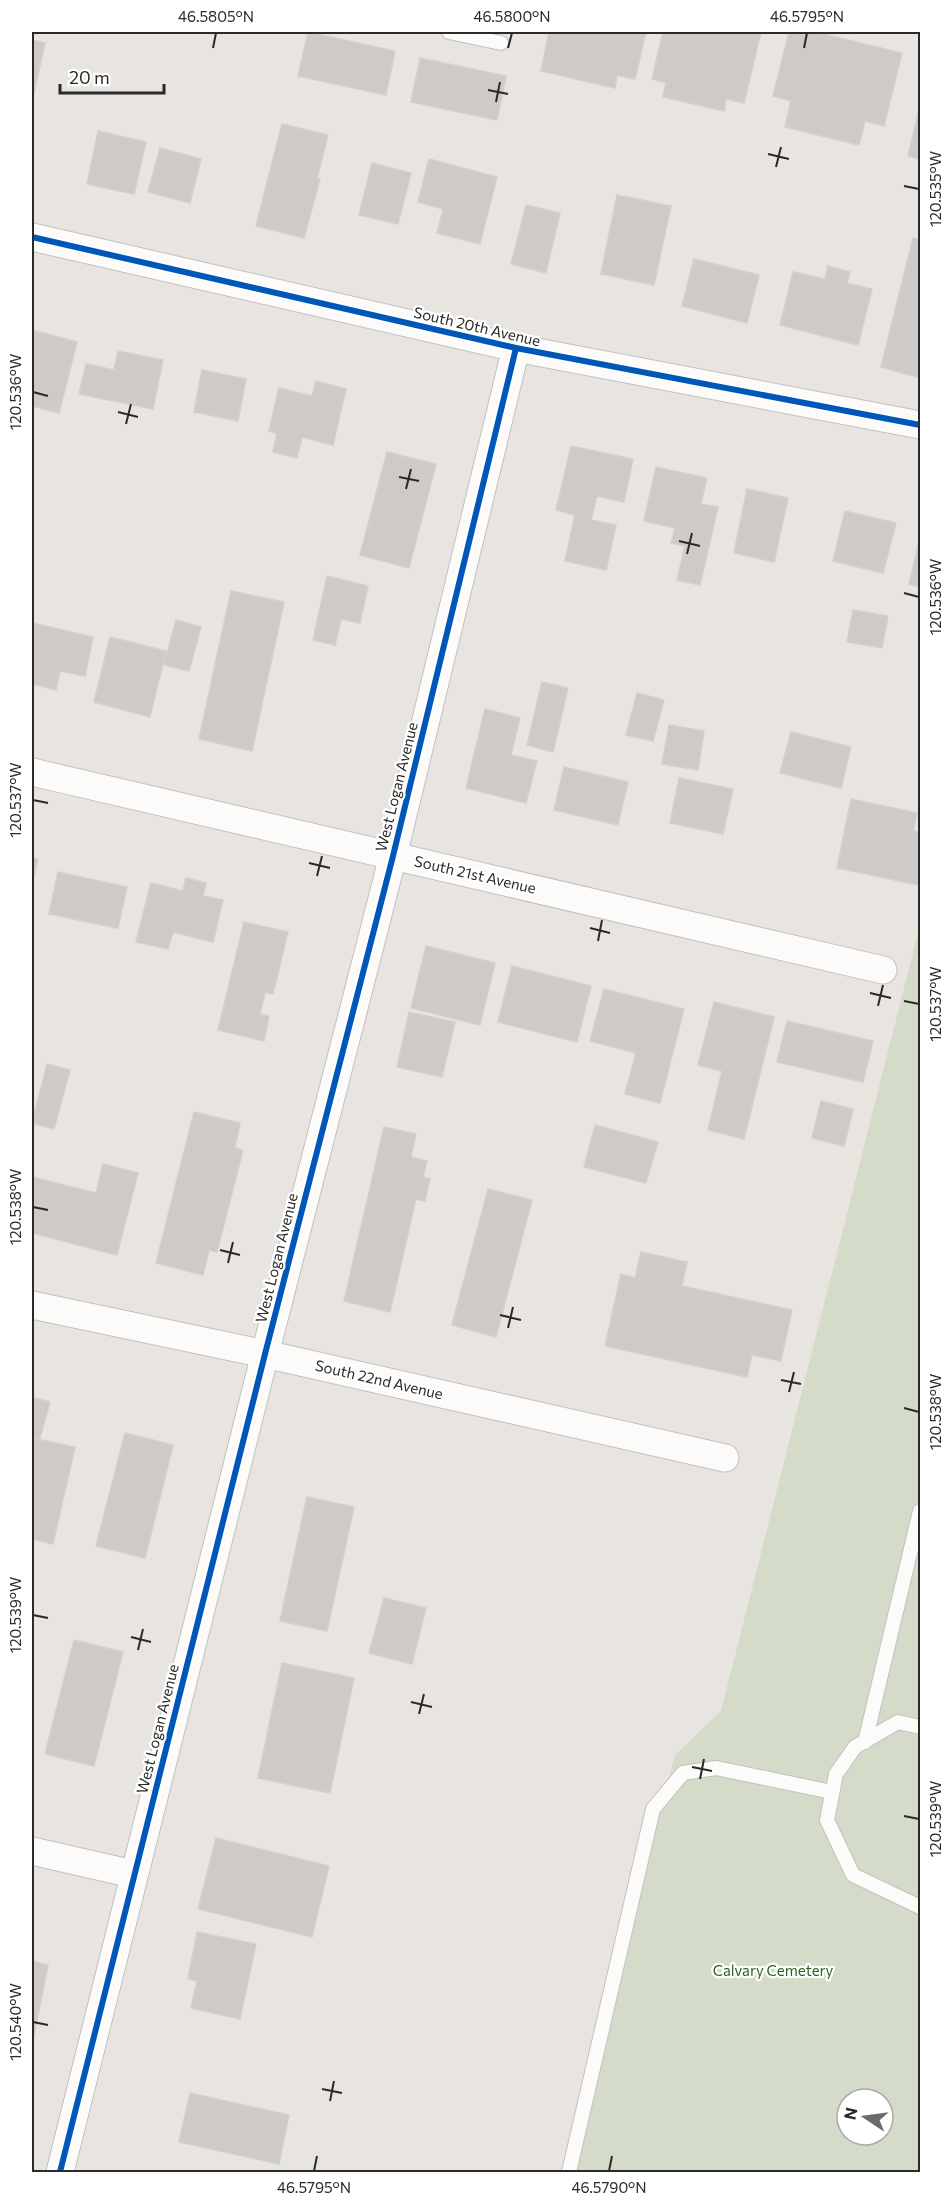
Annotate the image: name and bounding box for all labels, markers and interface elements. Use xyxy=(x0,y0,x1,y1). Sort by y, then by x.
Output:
text: 46.5805°N xyxy=(178,7,254,25)
text: 46.5800°N xyxy=(473,7,551,25)
text: 46.5795°N xyxy=(770,7,844,25)
scale bar xyxy=(60,57,164,95)
text: 20 m xyxy=(69,66,110,88)
text: 120.535°W xyxy=(926,151,944,227)
street label: South 20th Avenue xyxy=(412,303,542,349)
text: 120.536°W xyxy=(6,354,24,430)
text: 120.536°W xyxy=(926,559,944,635)
street label: West Logan Avenue xyxy=(371,720,421,853)
text: 120.537°W xyxy=(6,762,24,838)
street label: South 21st Avenue xyxy=(413,851,538,897)
text: 120.537°W xyxy=(926,966,944,1042)
text: 120.538°W xyxy=(6,1169,24,1245)
street label: West Logan Avenue xyxy=(251,1191,301,1324)
street label: South 22nd Avenue xyxy=(314,1356,445,1402)
text: 120.538°W xyxy=(926,1374,944,1450)
text: 120.539°W xyxy=(6,1577,24,1653)
street label: West Logan Avenue xyxy=(132,1662,182,1795)
text: 120.539°W xyxy=(926,1781,944,1857)
park label: Calvary Cemetery xyxy=(713,1961,834,1979)
text: 120.540°W xyxy=(6,1983,24,2061)
north arrow xyxy=(835,2087,895,2147)
text: N xyxy=(839,2106,861,2121)
text: 46.5795°N xyxy=(277,2178,351,2196)
text: 46.5790°N xyxy=(571,2178,647,2196)

